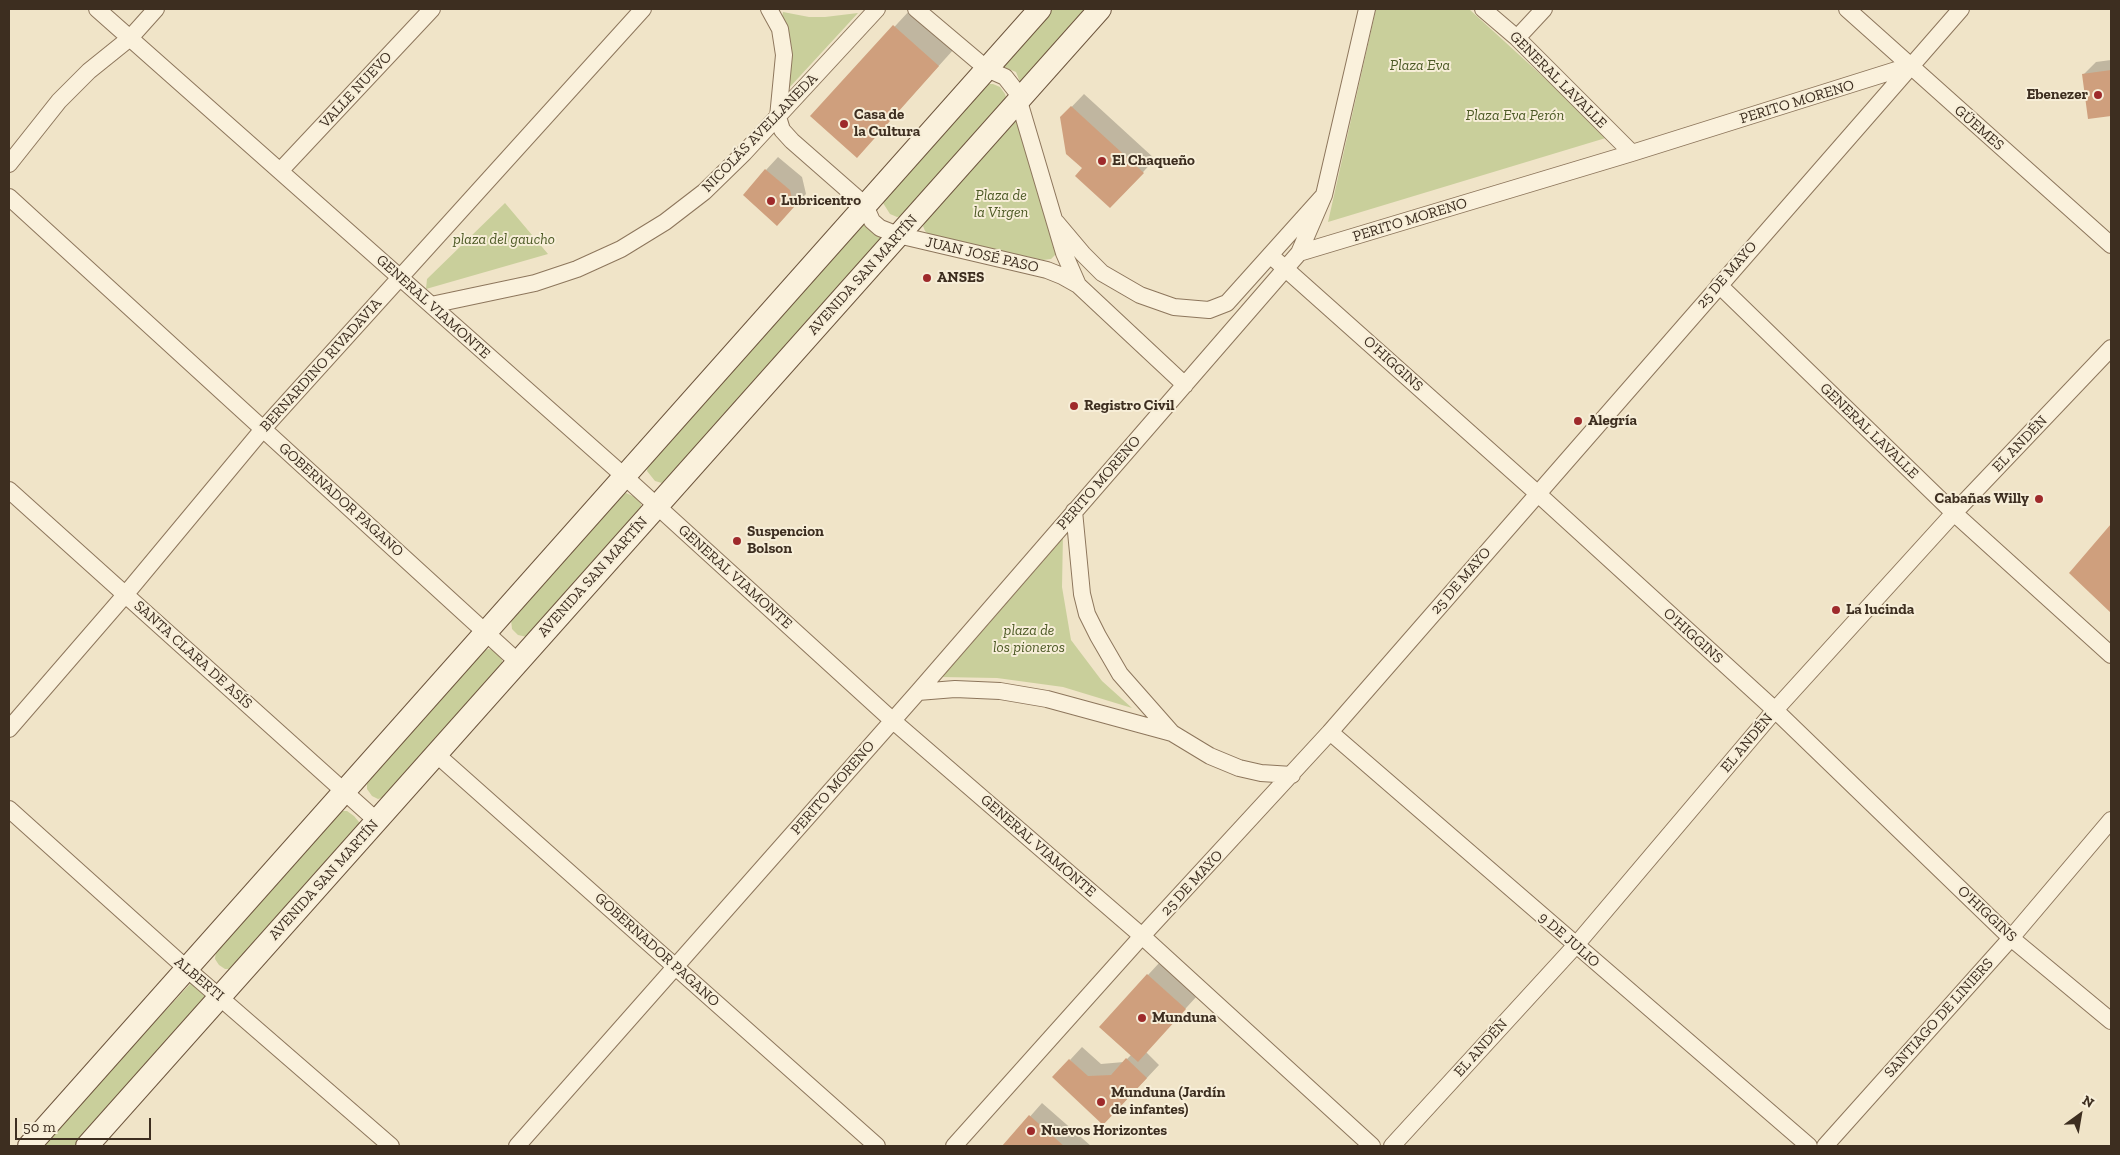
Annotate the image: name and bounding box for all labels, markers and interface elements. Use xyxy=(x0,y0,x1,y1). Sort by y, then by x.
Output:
street label: GENERAL LAVALLE xyxy=(1506,28,1610,132)
street label: VALLE NUEVO xyxy=(316,48,396,132)
park label: Plaza Eva xyxy=(1390,57,1450,75)
street label: NICOLÁS AVELLANEDA xyxy=(698,70,822,196)
street label: PERITO MORENO xyxy=(1738,76,1856,128)
place label: Ebenezer xyxy=(2026,86,2088,104)
marker: Ebenezer xyxy=(2092,89,2104,101)
street label: GÜEMES xyxy=(1950,102,2008,154)
place label: Casa de la Cultura xyxy=(854,106,920,141)
park label: Plaza Eva Perón xyxy=(1466,107,1564,125)
marker: Casa de la Cultura xyxy=(838,118,850,130)
place label: El Chaqueño xyxy=(1112,152,1195,170)
marker: El Chaqueño xyxy=(1096,155,1108,167)
park label: Plaza de la Virgen xyxy=(974,187,1028,222)
place label: Lubricentro xyxy=(781,192,861,210)
street label: PERITO MORENO xyxy=(1351,194,1469,246)
marker: Lubricentro xyxy=(765,195,777,207)
street label: AVENIDA SAN MARTÍN xyxy=(804,211,922,339)
park label: plaza del gaucho xyxy=(453,231,555,249)
street label: JUAN JOSÉ PASO xyxy=(924,233,1040,277)
street label: 25 DE MAYO xyxy=(1693,238,1761,312)
street label: GENERAL VIAMONTE xyxy=(372,251,494,363)
place label: ANSES xyxy=(937,269,984,287)
marker: ANSES xyxy=(921,272,933,284)
street label: BERNARDINO RIVADAVIA xyxy=(256,295,386,435)
street label: O'HIGGINS xyxy=(1359,332,1427,396)
street label: GENERAL LAVALLE xyxy=(1816,379,1922,483)
place label: Registro Civil xyxy=(1084,397,1174,415)
marker: Registro Civil xyxy=(1068,400,1080,412)
place label: Alegría xyxy=(1588,412,1637,430)
street label: EL ANDÉN xyxy=(1989,412,2051,476)
marker: Alegría xyxy=(1572,415,1584,427)
street label: PERITO MORENO xyxy=(1053,432,1145,534)
street label: GOBERNADOR PAGANO xyxy=(275,439,407,561)
place label: Cabañas Willy xyxy=(1935,490,2029,508)
marker: Cabañas Willy xyxy=(2033,493,2045,505)
street label: AVENIDA SAN MARTÍN xyxy=(534,513,652,641)
street label: GENERAL VIAMONTE xyxy=(674,521,796,633)
place label: Suspencion Bolson xyxy=(747,523,824,558)
marker: Suspencion Bolson xyxy=(731,535,743,547)
street label: 25 DE MAYO xyxy=(1427,544,1495,618)
street label: SANTA CLARA DE ASÍS xyxy=(130,597,256,713)
place label: La lucinda xyxy=(1846,601,1914,619)
street label: O'HIGGINS xyxy=(1659,604,1727,668)
marker: La lucinda xyxy=(1830,604,1842,616)
park label: plaza de los pioneros xyxy=(993,622,1065,657)
street label: EL ANDÉN xyxy=(1717,710,1777,776)
street label: PERITO MORENO xyxy=(787,737,879,839)
street label: GENERAL VIAMONTE xyxy=(977,791,1099,901)
street label: AVENIDA SAN MARTÍN xyxy=(265,816,383,944)
street label: 25 DE MAYO xyxy=(1157,847,1227,919)
street label: O'HIGGINS xyxy=(1954,882,2020,946)
street label: GOBERNADOR PAGANO xyxy=(591,889,723,1011)
street label: 9 DE JULIO xyxy=(1535,908,1603,972)
street label: ALBERTI xyxy=(171,953,227,1005)
street label: SANTIAGO DE LINIERS xyxy=(1881,955,1997,1081)
place label: Munduna xyxy=(1152,1009,1217,1027)
marker: Munduna xyxy=(1136,1012,1148,1024)
street label: EL ANDÉN xyxy=(1450,1015,1512,1081)
place label: Munduna (Jardín de infantes) xyxy=(1111,1084,1225,1119)
north arrow xyxy=(2055,1090,2105,1140)
text: N xyxy=(2079,1092,2097,1112)
marker: Munduna (Jardín de infantes) xyxy=(1095,1096,1107,1108)
scale bar xyxy=(18,1108,154,1140)
text: 50 m xyxy=(23,1118,56,1136)
place label: Nuevos Horizontes xyxy=(1041,1122,1167,1140)
marker: Nuevos Horizontes xyxy=(1025,1125,1037,1137)

